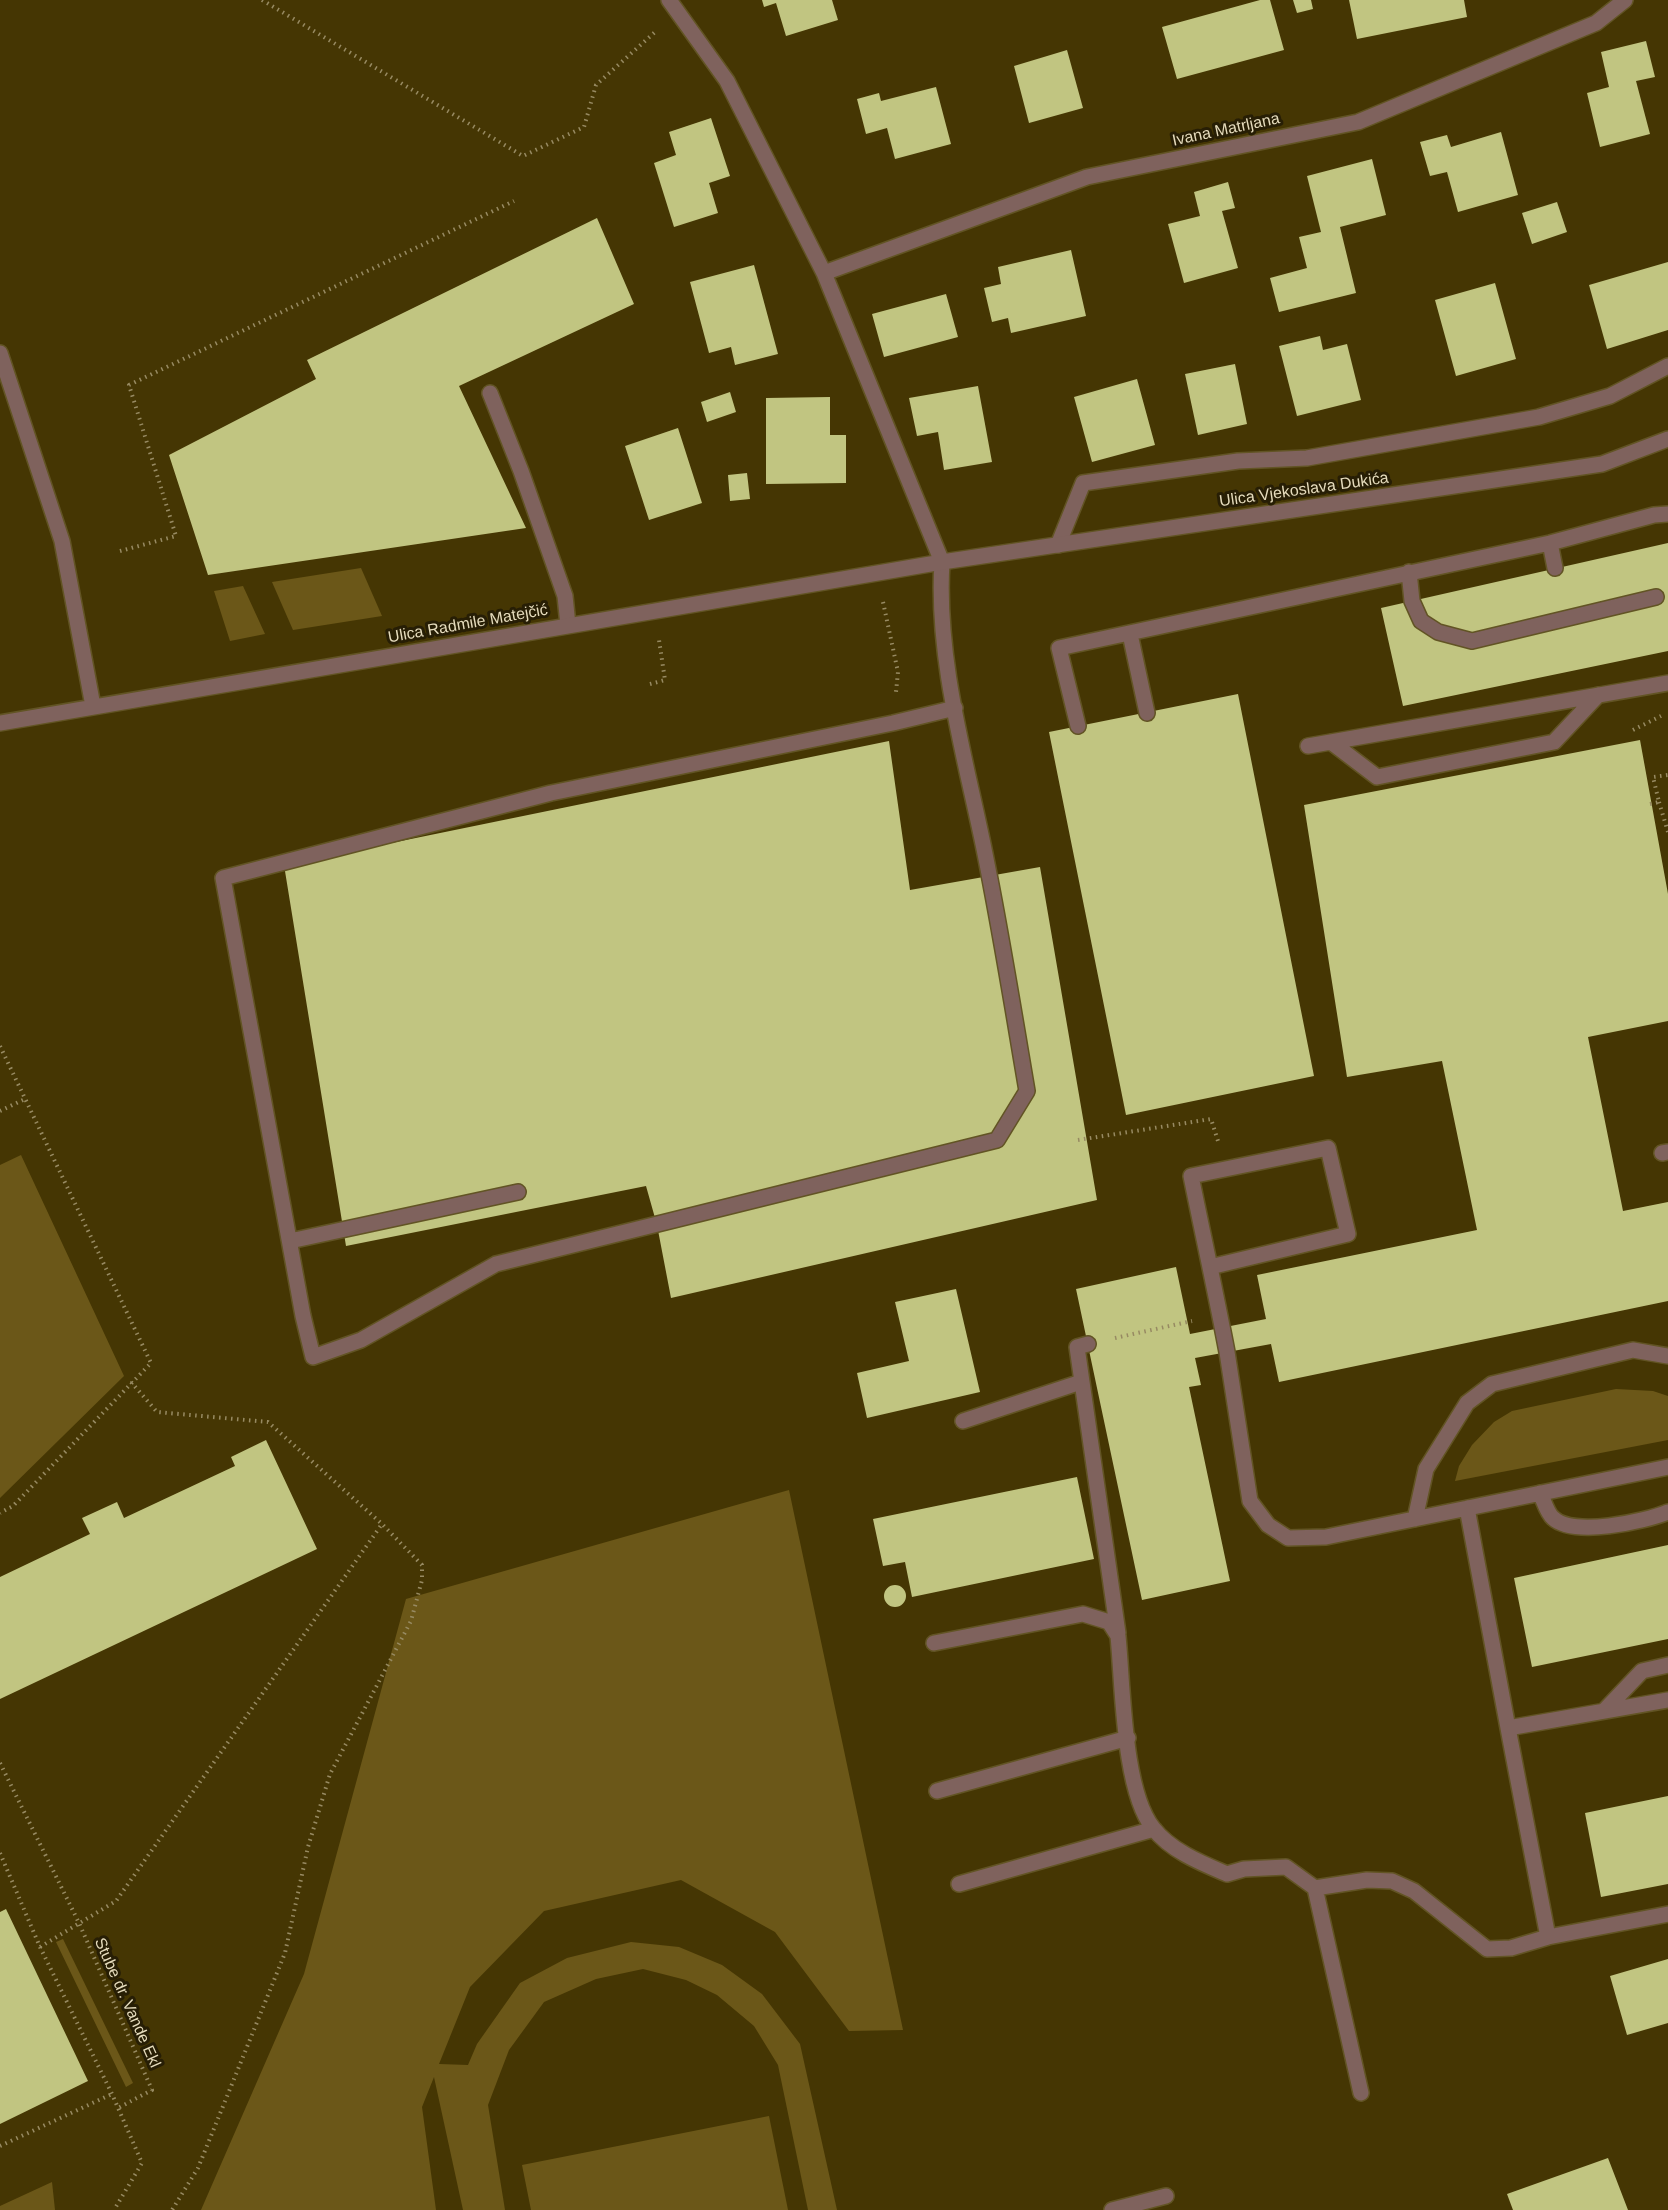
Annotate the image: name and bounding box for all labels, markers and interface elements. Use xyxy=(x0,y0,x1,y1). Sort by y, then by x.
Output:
street label: Ivana Matrljana xyxy=(1171,109,1281,151)
street label: Ulica Vjekoslava Dukića xyxy=(1218,469,1390,511)
street label: Ulica Radmile Matejčić xyxy=(387,600,549,648)
street label: Stube dr. Vande Ekl xyxy=(90,1935,164,2071)

